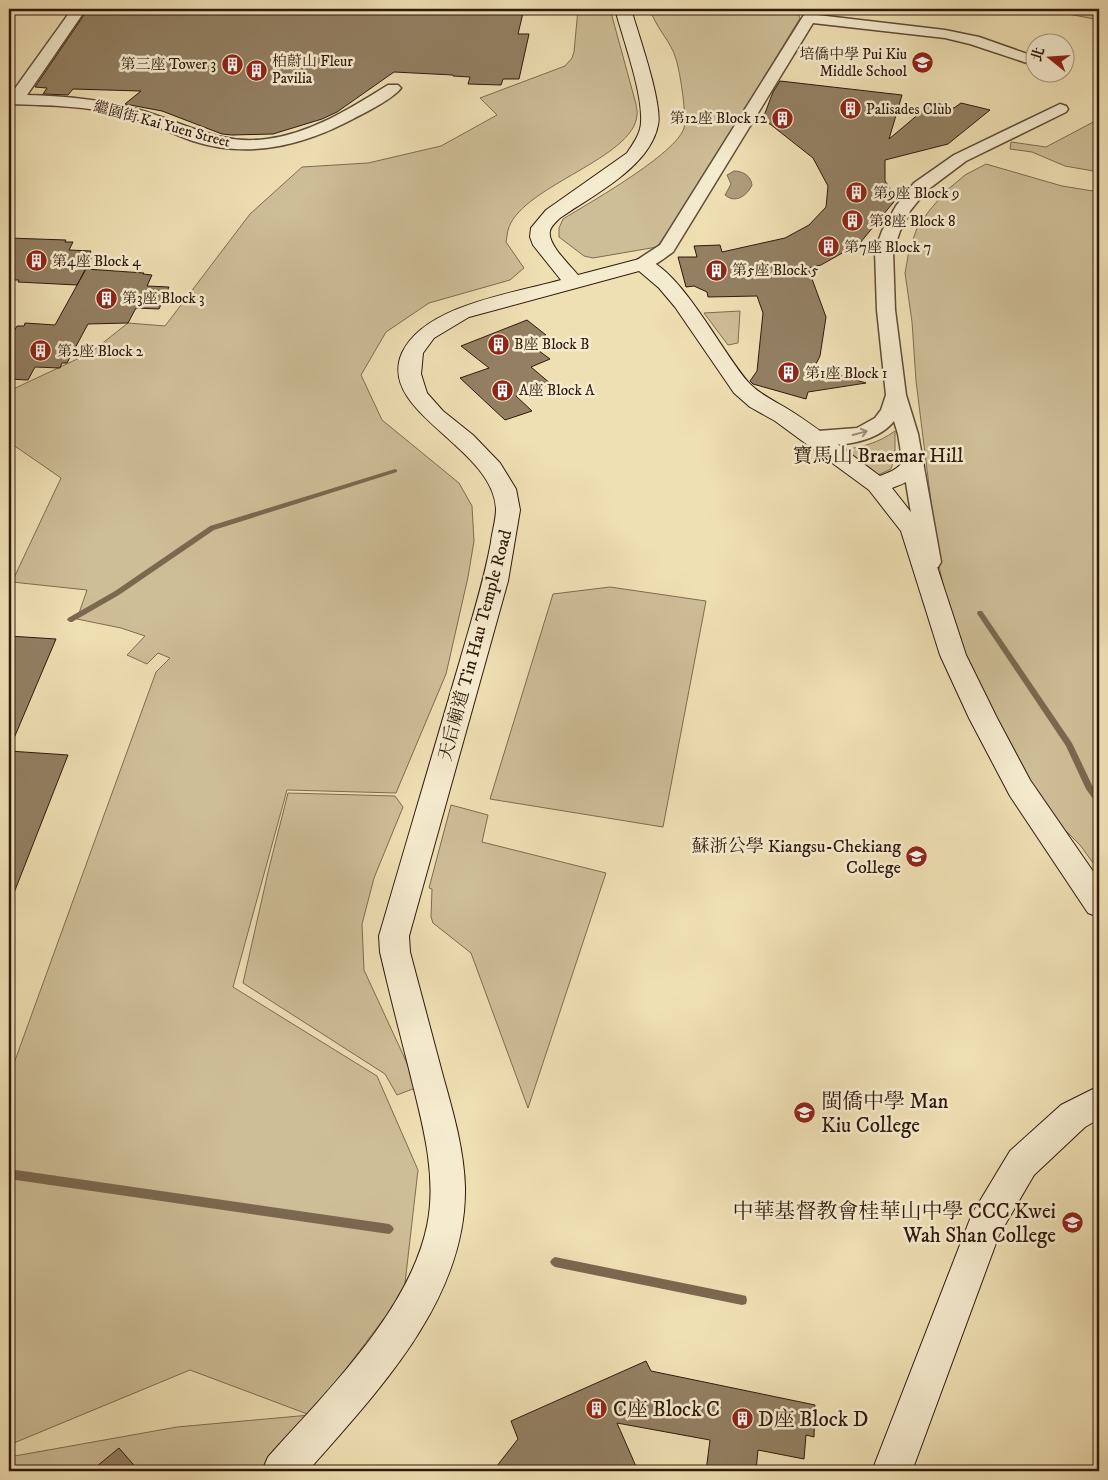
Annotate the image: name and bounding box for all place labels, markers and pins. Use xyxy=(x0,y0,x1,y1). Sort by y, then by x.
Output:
place label: 培僑中學 Pui Kiu Middle School xyxy=(799,45,907,81)
school or university icon: 培僑中學 Pui Kiu Middle School xyxy=(911,51,935,75)
building icon: 第三座 Tower 3 xyxy=(220,52,244,76)
place label: 柏蔚山 Fleur Pavilia xyxy=(272,52,353,88)
place label: 第三座 Tower 3 xyxy=(121,55,216,74)
building icon: 柏蔚山 Fleur Pavilia xyxy=(244,58,268,82)
building icon: Palisades Club xyxy=(838,97,862,121)
place label: Palisades Club xyxy=(866,100,951,119)
building icon: 第12座 Block 12 xyxy=(771,106,795,130)
place label: 第12座 Block 12 xyxy=(670,109,768,128)
building icon: 第9座 Block 9 xyxy=(845,181,869,205)
place label: 第9座 Block 9 xyxy=(873,184,959,203)
building icon: 第8座 Block 8 xyxy=(841,209,865,233)
place label: 第8座 Block 8 xyxy=(869,212,956,231)
building icon: 第7座 Block 7 xyxy=(816,235,840,259)
place label: 第7座 Block 7 xyxy=(844,238,931,257)
building icon: 第4座 Block 4 xyxy=(24,249,48,273)
place label: 第4座 Block 4 xyxy=(52,252,141,271)
building icon: 第5座 Block 5 xyxy=(704,258,728,282)
place label: 第5座 Block 5 xyxy=(732,261,819,280)
building icon: 第3座 Block 3 xyxy=(94,286,118,310)
place label: 第3座 Block 3 xyxy=(122,289,205,308)
building icon: B座 Block B xyxy=(486,332,510,356)
place label: B座 Block B xyxy=(514,335,589,354)
building icon: 第2座 Block 2 xyxy=(29,339,53,363)
place label: 第2座 Block 2 xyxy=(57,342,144,361)
building icon: 第1座 Block 1 xyxy=(777,361,801,385)
place label: 第1座 Block 1 xyxy=(805,364,888,383)
building icon: A座 Block A xyxy=(491,378,515,402)
place label: A座 Block A xyxy=(519,381,595,400)
place label: 蘇浙公學 Kiangsu-Chekiang College xyxy=(692,836,901,879)
school or university icon: 蘇浙公學 Kiangsu-Chekiang College xyxy=(905,844,929,868)
place label: 閩僑中學 Man Kiu College xyxy=(821,1089,949,1139)
school or university icon: 閩僑中學 Man Kiu College xyxy=(793,1101,817,1125)
place label: 中華基督教會桂華山中學 CCC Kwei Wah Shan College xyxy=(732,1199,1056,1249)
school or university icon: 中華基督教會桂華山中學 CCC Kwei Wah Shan College xyxy=(1060,1211,1084,1235)
building icon: C座 Block C xyxy=(585,1397,609,1421)
place label: C座 Block C xyxy=(613,1397,720,1423)
building icon: D座 Block D xyxy=(730,1407,754,1431)
place label: D座 Block D xyxy=(758,1407,868,1433)

